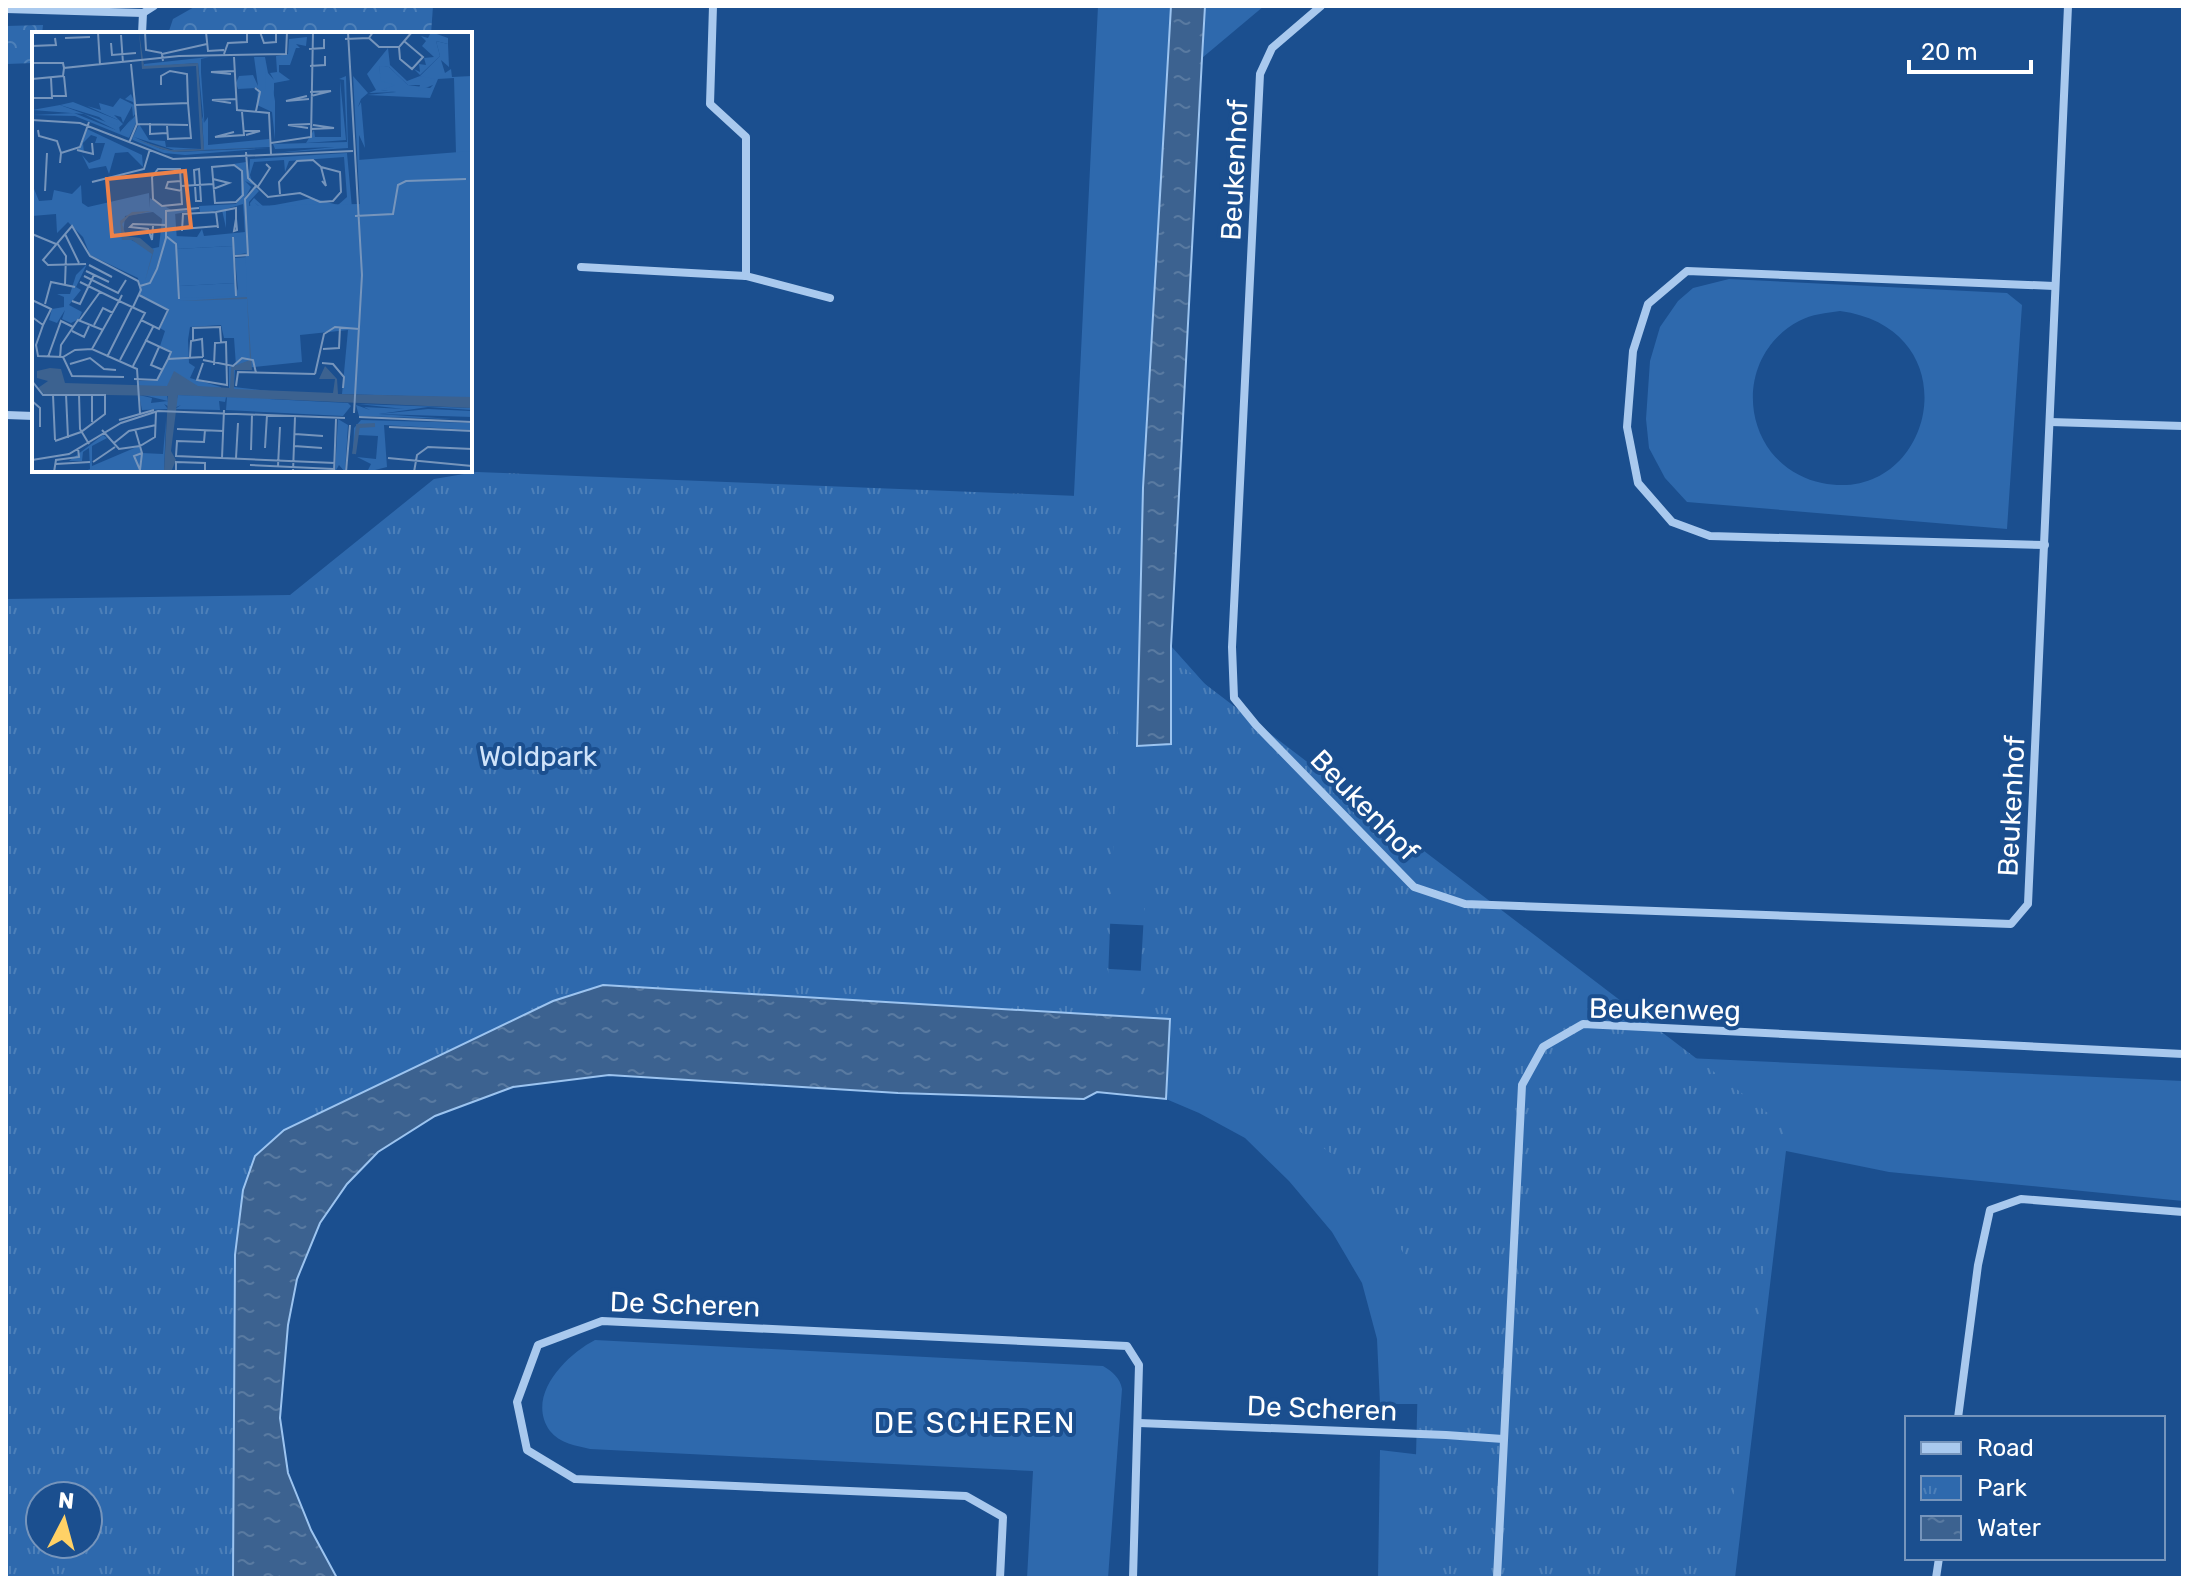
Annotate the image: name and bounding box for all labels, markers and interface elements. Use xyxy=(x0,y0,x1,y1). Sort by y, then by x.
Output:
scale bar xyxy=(1909,24,2031,74)
inset map xyxy=(32,32,472,472)
text: 20 m xyxy=(1921,38,1978,66)
street label: Beukenhof xyxy=(1214,98,1255,241)
street label: Beukenhof xyxy=(1991,734,2032,877)
park label: Woldpark xyxy=(479,740,598,773)
street label: Beukenhof xyxy=(1304,743,1426,868)
street label: Beukenweg xyxy=(1589,992,1741,1027)
street label: De Scheren xyxy=(609,1285,761,1324)
street label: De Scheren xyxy=(1246,1389,1398,1428)
district label: DE SCHEREN xyxy=(873,1405,1077,1441)
legend xyxy=(1905,1416,2165,1560)
text: Road xyxy=(1977,1434,2034,1462)
text: Park xyxy=(1977,1474,2028,1502)
north arrow xyxy=(24,1480,104,1560)
text: N xyxy=(57,1486,75,1515)
text: Water xyxy=(1977,1514,2041,1542)

